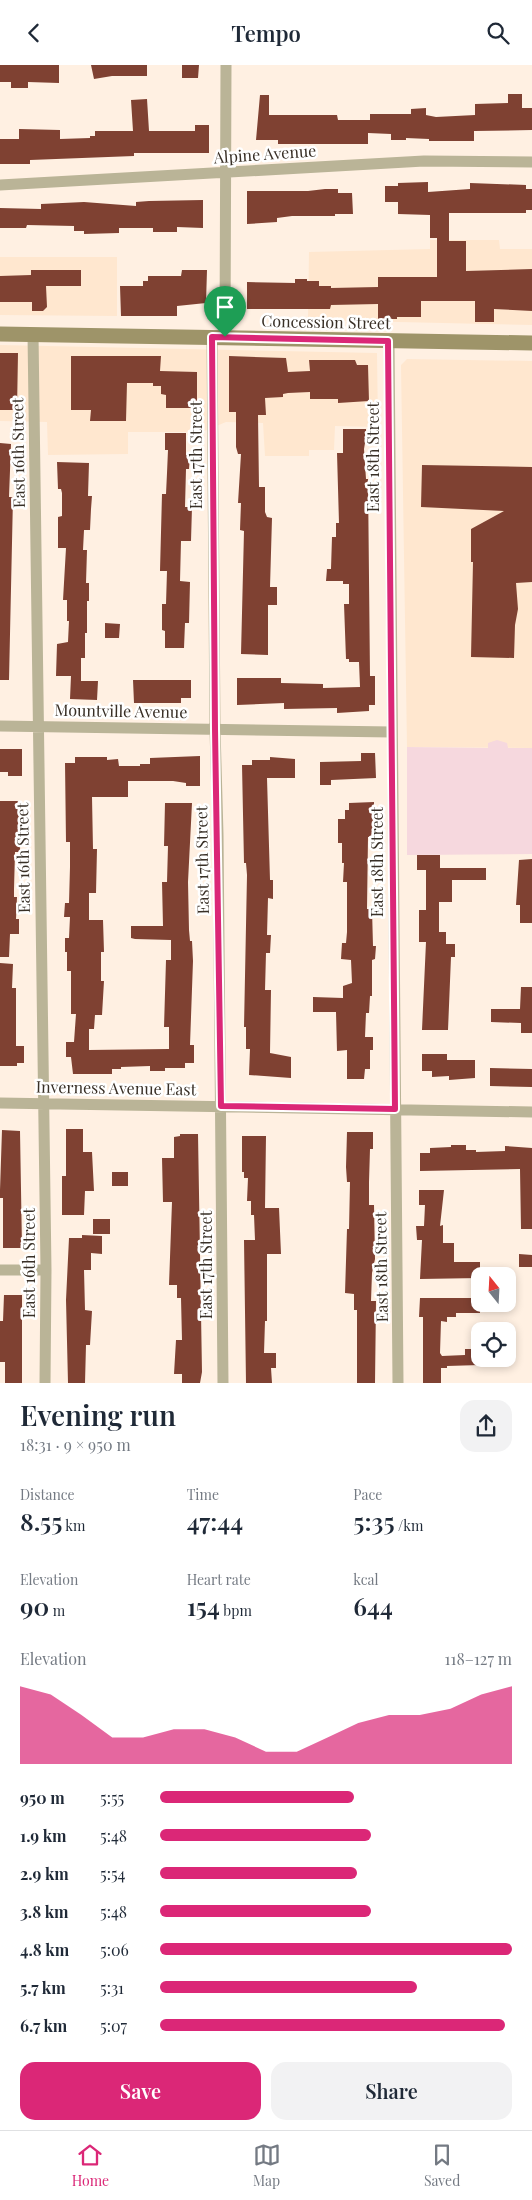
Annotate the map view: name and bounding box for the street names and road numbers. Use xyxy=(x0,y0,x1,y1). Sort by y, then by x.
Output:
street label: Alpine Avenue xyxy=(212,139,317,168)
street label: Concession Street xyxy=(261,310,391,333)
street label: East 16th Street xyxy=(6,397,29,508)
street label: East 17th Street xyxy=(185,400,206,509)
street label: East 18th Street xyxy=(362,401,383,512)
street label: Mountville Avenue xyxy=(54,699,188,722)
street label: East 16th Street xyxy=(11,802,34,913)
street label: East 17th Street xyxy=(190,805,213,915)
street label: East 18th Street xyxy=(366,806,387,917)
street label: Inverness Avenue East xyxy=(36,1076,197,1099)
street label: East 16th Street xyxy=(18,1207,39,1318)
street label: East 17th Street xyxy=(195,1210,216,1319)
street label: East 18th Street xyxy=(369,1211,392,1322)

